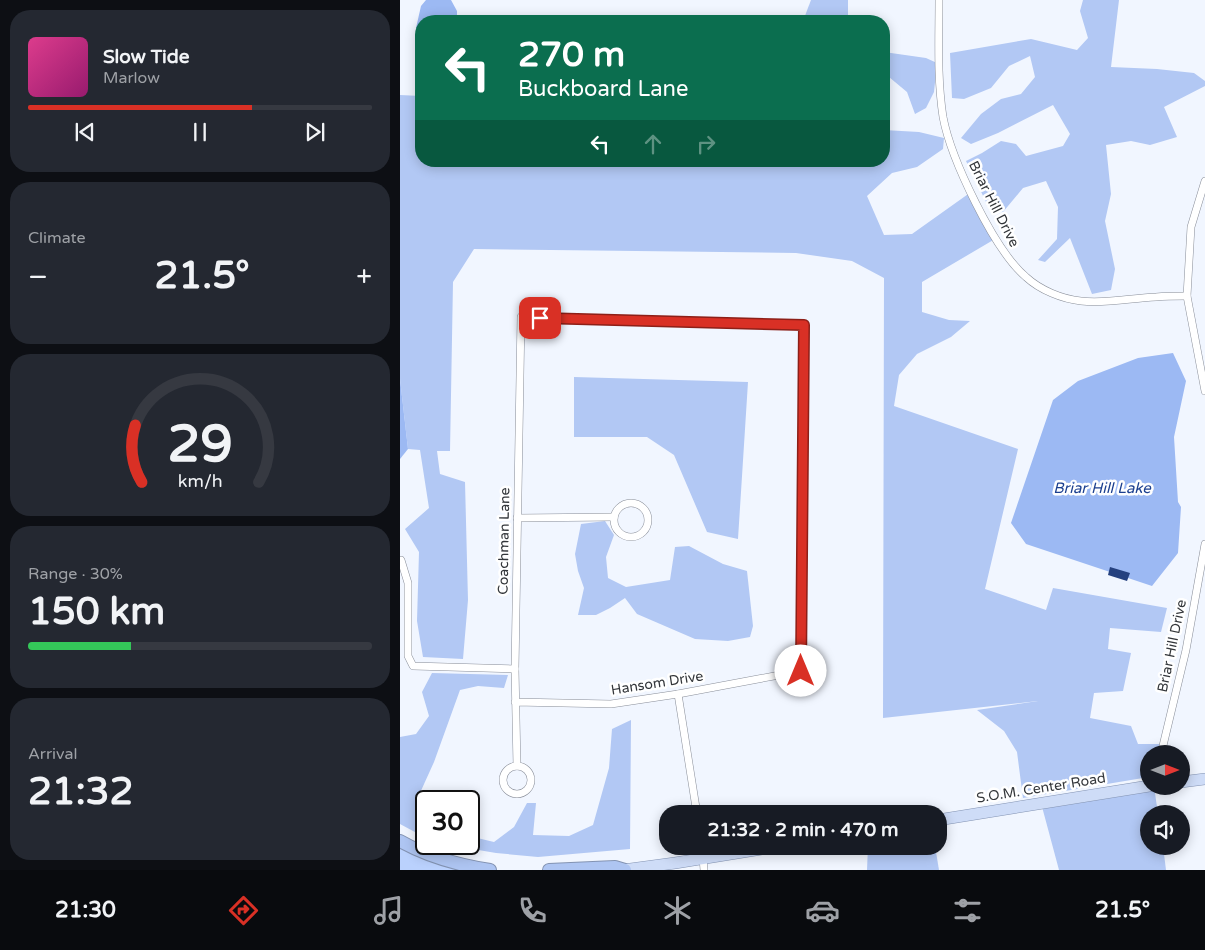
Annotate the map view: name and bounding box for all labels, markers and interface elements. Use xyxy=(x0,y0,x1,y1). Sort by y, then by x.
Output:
text: 270 m xyxy=(518,34,625,76)
icon: left xyxy=(435,35,500,100)
text: Slow Tide xyxy=(103,46,190,68)
text: Marlow xyxy=(103,68,160,88)
text: Buckboard Lane xyxy=(518,76,688,102)
icon: previous xyxy=(71,118,99,146)
icon: pause xyxy=(186,118,214,146)
icon: next xyxy=(301,118,329,146)
icon: left xyxy=(586,130,614,158)
icon: ahead xyxy=(639,130,667,158)
icon: right xyxy=(692,130,720,158)
street label: Briar Hill Drive xyxy=(965,158,1023,250)
text: Climate xyxy=(28,228,86,248)
text: 21.5° xyxy=(155,253,250,299)
text: − xyxy=(28,260,48,294)
text: + xyxy=(356,260,372,294)
pin xyxy=(519,297,561,339)
icon: arrive xyxy=(526,304,554,332)
text: 29 xyxy=(167,413,233,476)
text: km/h xyxy=(178,471,222,492)
water label: Briar Hill Lake xyxy=(1053,479,1152,497)
street label: Coachman Lane xyxy=(495,487,513,595)
text: Range · 30% xyxy=(28,564,123,584)
text: 150 km xyxy=(28,589,165,635)
street label: Briar Hill Drive xyxy=(1154,598,1190,694)
position arrow xyxy=(774,644,826,696)
street label: Hansom Drive xyxy=(610,667,704,699)
text: Arrival xyxy=(28,744,77,764)
north arrow xyxy=(1140,745,1190,795)
map controls xyxy=(1140,745,1190,855)
text: 21:32 xyxy=(28,769,133,815)
street label: S.O.M. Center Road xyxy=(975,769,1107,807)
speed limit sign: 30 xyxy=(415,790,480,855)
button: sound xyxy=(1140,805,1190,855)
text: 21:32 · 2 min · 470 m xyxy=(707,819,899,841)
icon: directions xyxy=(226,893,261,928)
icon: music xyxy=(371,893,406,928)
icon: phone xyxy=(515,893,550,928)
icon: climate xyxy=(660,893,695,928)
icon: car xyxy=(805,893,840,928)
icon: filters xyxy=(950,893,985,928)
text: 21:30 xyxy=(55,897,116,923)
text: 21.5° xyxy=(1095,897,1150,923)

